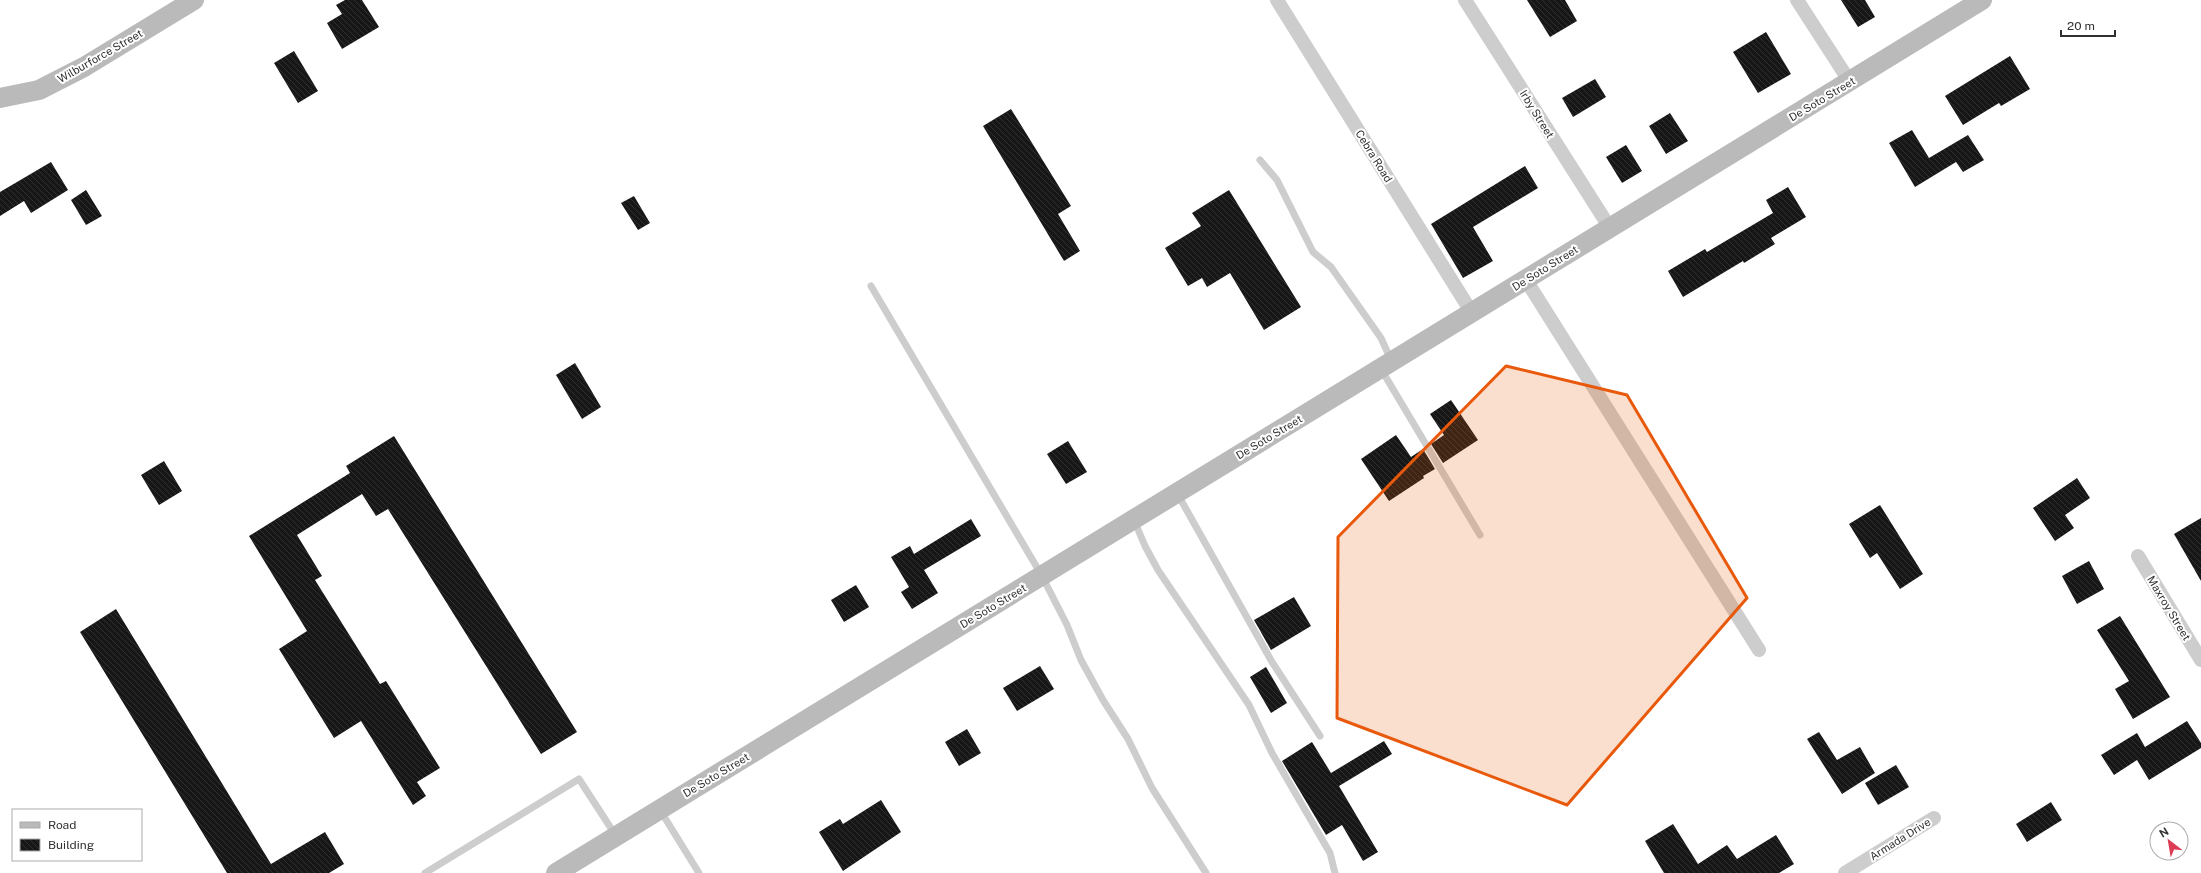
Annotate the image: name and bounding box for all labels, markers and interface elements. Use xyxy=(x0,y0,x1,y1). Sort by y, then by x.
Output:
scale bar xyxy=(2061,12,2115,38)
text: 20 m xyxy=(2067,19,2095,33)
street label: Wilburforce Street xyxy=(56,27,144,85)
street label: De Soto Street xyxy=(1787,75,1857,123)
street label: Irby Street xyxy=(1517,88,1557,140)
street label: Cebra Road xyxy=(1353,128,1395,184)
street label: De Soto Street xyxy=(1510,243,1580,293)
street label: De Soto Street xyxy=(1234,413,1304,461)
street label: Maxroy Street xyxy=(2145,574,2193,642)
street label: De Soto Street xyxy=(958,582,1028,630)
street label: De Soto Street xyxy=(681,751,751,799)
legend xyxy=(12,809,142,861)
street label: Armada Drive xyxy=(1867,816,1933,862)
text: Road xyxy=(48,818,76,832)
north arrow xyxy=(2149,821,2189,861)
text: N xyxy=(2157,825,2171,840)
text: Building xyxy=(48,838,94,852)

